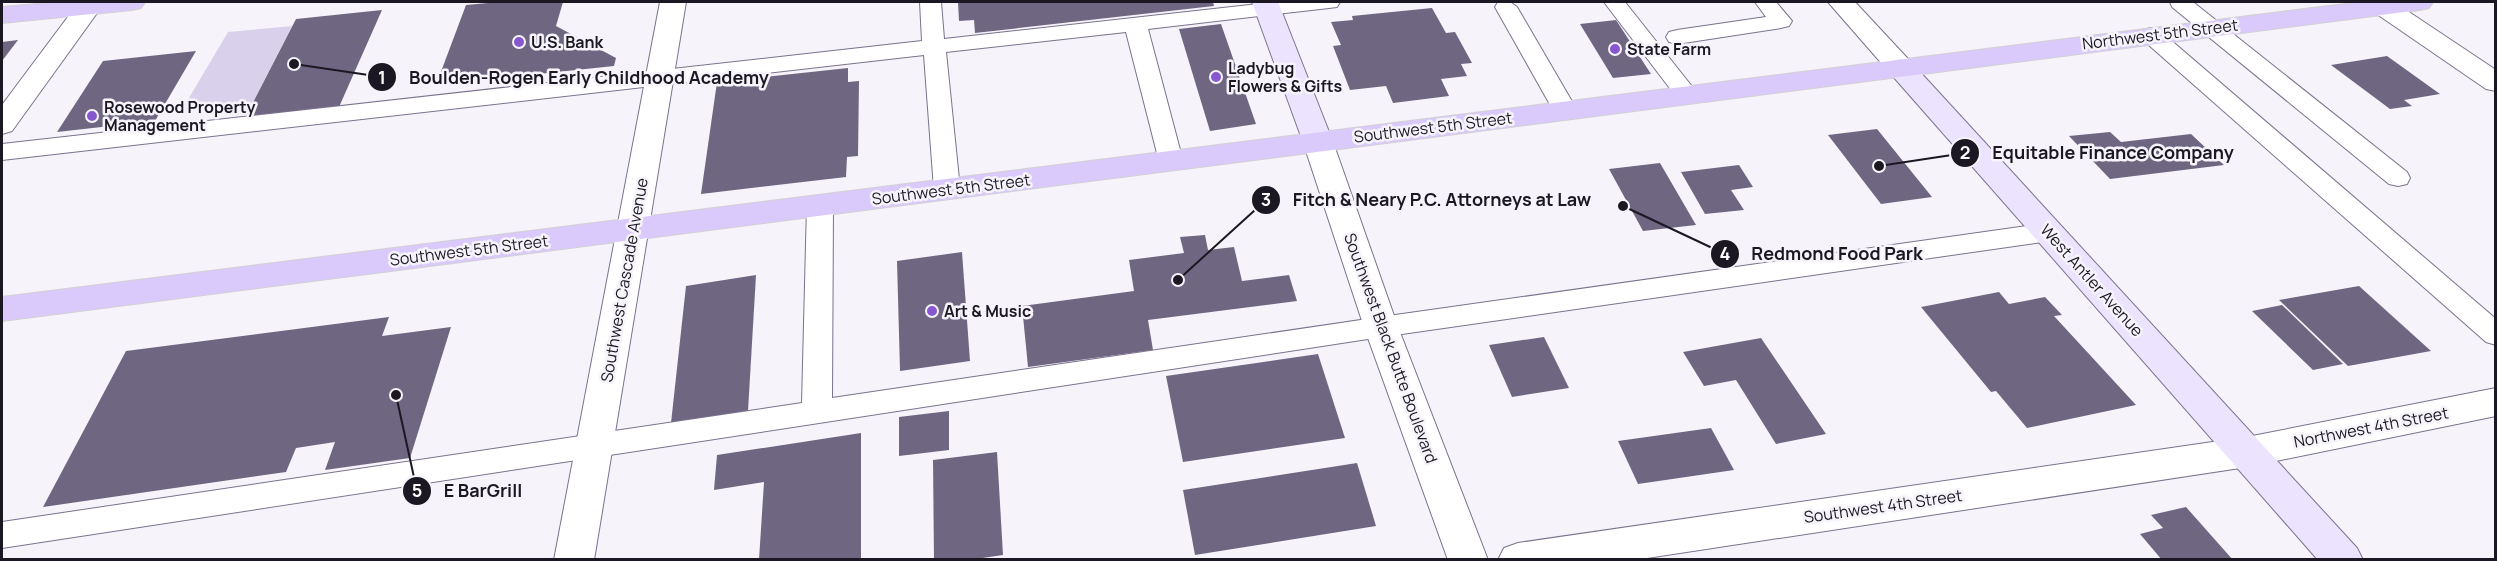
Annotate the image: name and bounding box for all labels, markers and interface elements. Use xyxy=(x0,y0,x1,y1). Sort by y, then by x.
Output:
street label: Northwest 5th Street xyxy=(2081,14,2239,54)
place label: U.S. Bank xyxy=(531,31,604,53)
marker: U.S. Bank xyxy=(512,35,526,49)
place label: State Farm xyxy=(1627,38,1711,60)
marker: State Farm xyxy=(1608,42,1622,56)
place label: Ladybug Flowers & Gifts xyxy=(1228,57,1343,97)
callout: Boulden-Rogen Early Childhood Academy xyxy=(367,59,781,95)
text: 1 xyxy=(378,65,386,89)
text: Boulden-Rogen Early Childhood Academy xyxy=(409,65,769,89)
marker: Ladybug Flowers & Gifts xyxy=(1209,70,1223,84)
place label: Rosewood Property Management xyxy=(104,96,255,136)
street label: Southwest 5th Street xyxy=(1353,106,1513,148)
marker: Rosewood Property Management xyxy=(85,109,99,123)
callout: Equitable Finance Company xyxy=(1950,135,2245,171)
text: 2 xyxy=(1960,140,1970,164)
text: Equitable Finance Company xyxy=(1992,140,2234,164)
street label: Southwest 5th Street xyxy=(871,168,1031,210)
street label: Southwest Cascade Avenue xyxy=(595,176,653,384)
callout: Fitch & Neary P.C. Attorneys at Law xyxy=(1251,182,1603,218)
text: 3 xyxy=(1261,187,1271,211)
text: Fitch & Neary P.C. Attorneys at Law xyxy=(1293,187,1592,211)
street label: West Antler Avenue xyxy=(2036,219,2148,341)
street label: Southwest 5th Street xyxy=(389,229,549,271)
street label: Southwest Black Butte Boulevard xyxy=(1339,230,1443,466)
callout: Redmond Food Park xyxy=(1710,236,1935,272)
text: 4 xyxy=(1720,241,1731,265)
text: Redmond Food Park xyxy=(1751,241,1924,265)
place label: Art & Music xyxy=(944,300,1031,322)
marker: Art & Music xyxy=(925,304,939,318)
street label: Northwest 4th Street xyxy=(2292,401,2450,453)
callout: E BarGrill xyxy=(402,473,535,509)
text: 5 xyxy=(412,478,422,502)
text: E BarGrill xyxy=(444,478,522,502)
street label: Southwest 4th Street xyxy=(1802,484,1964,528)

